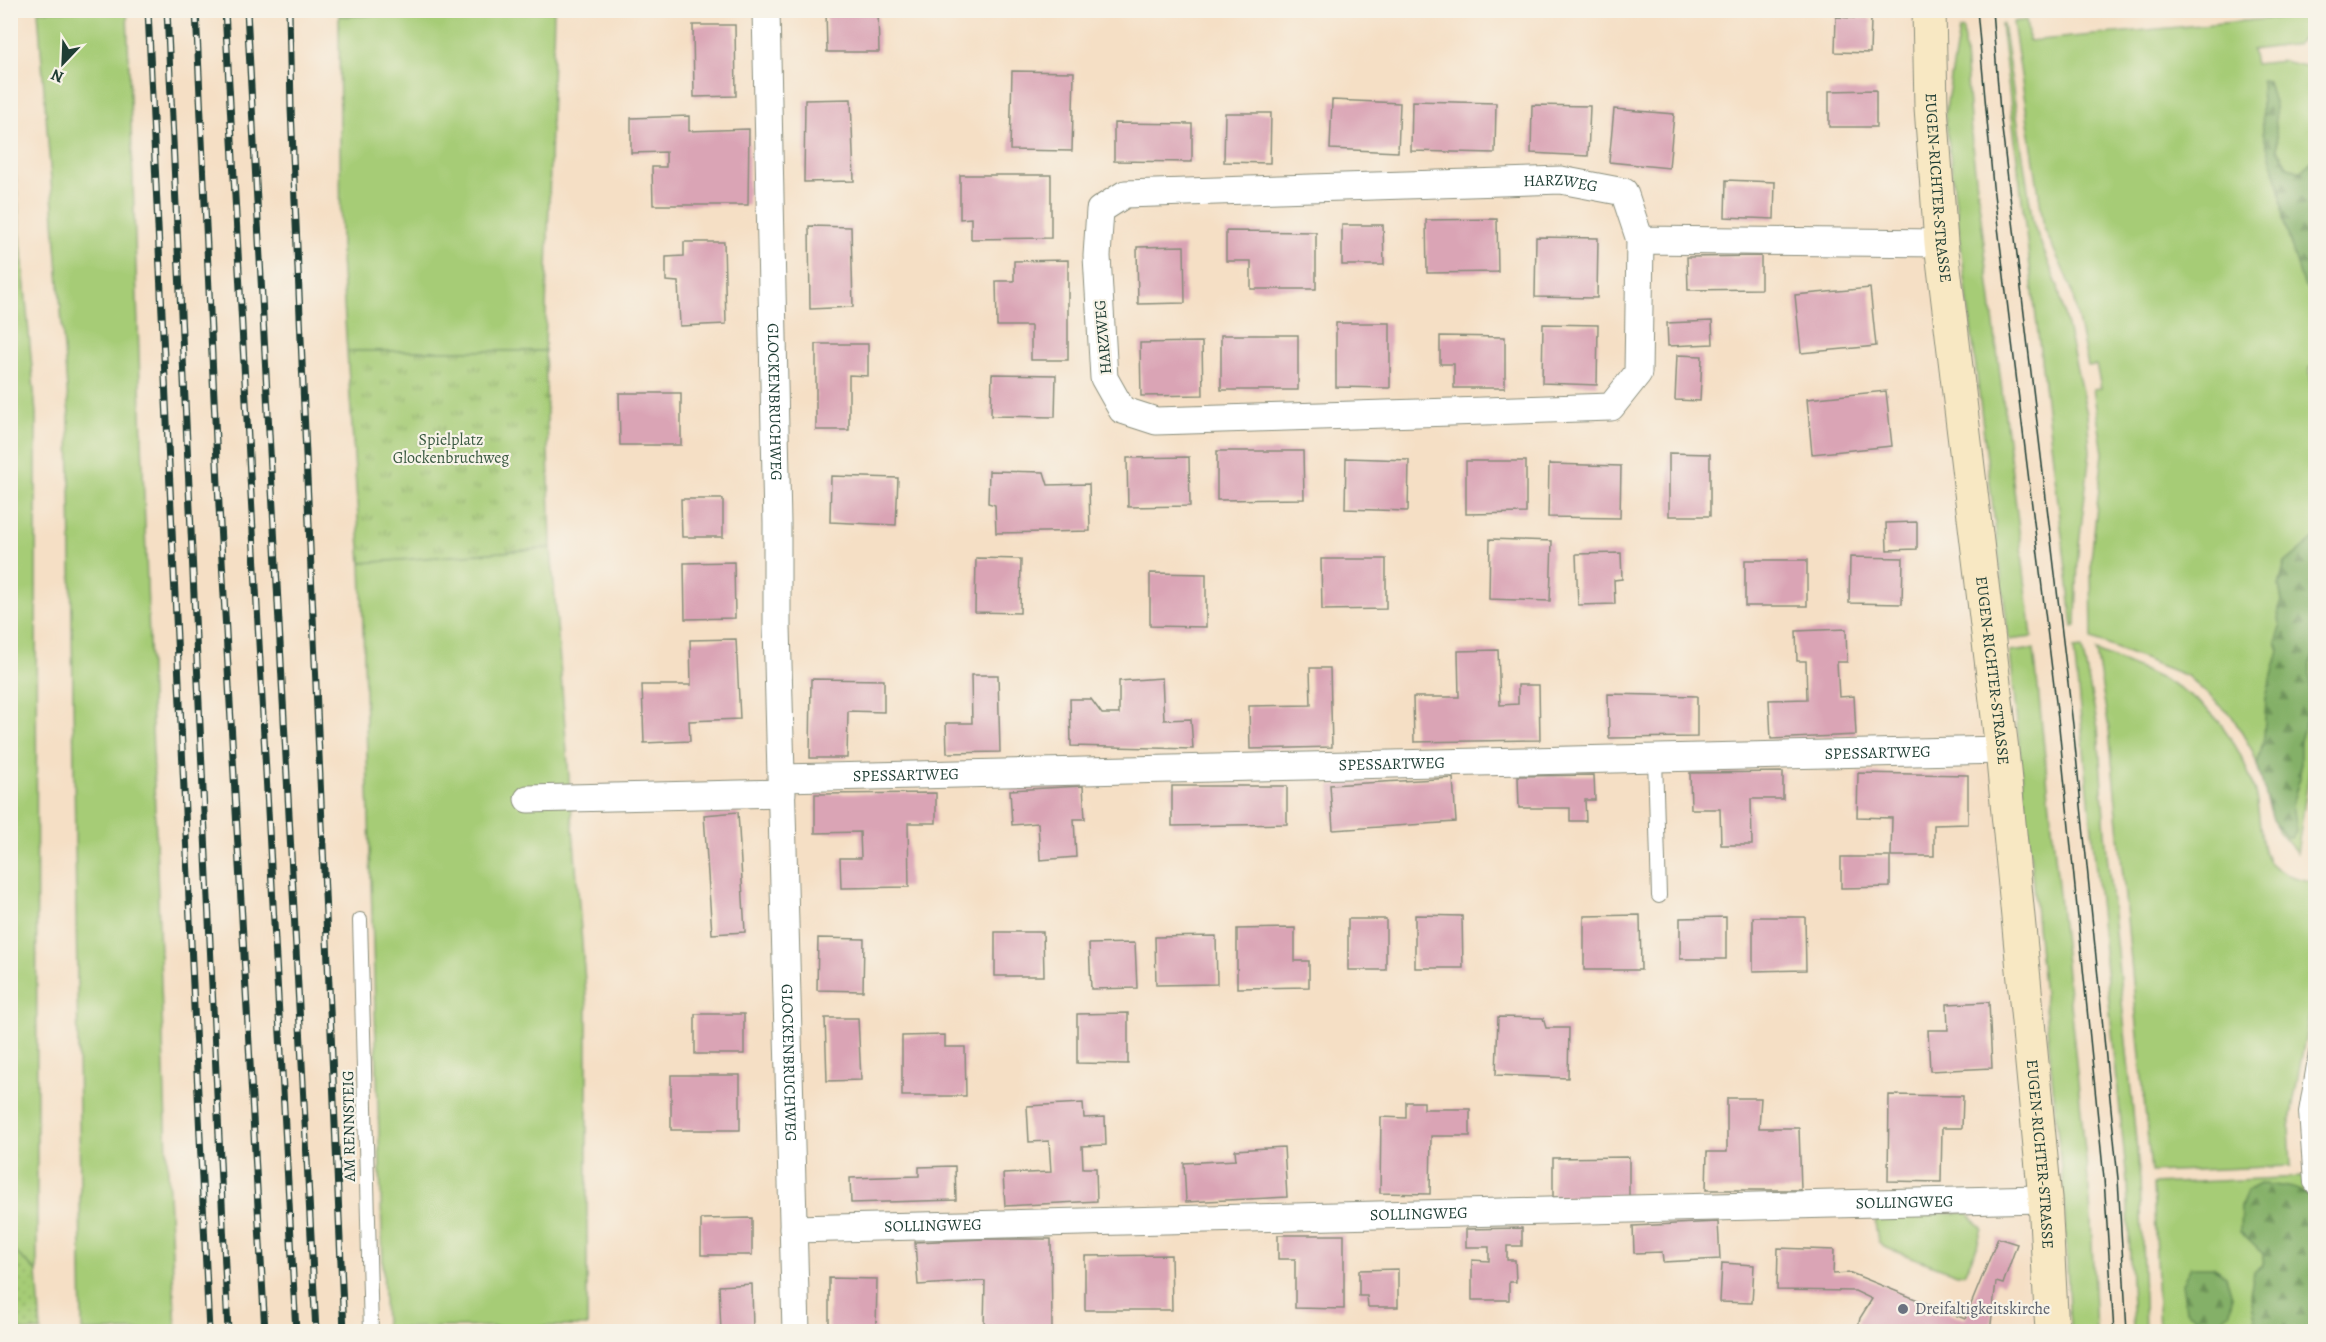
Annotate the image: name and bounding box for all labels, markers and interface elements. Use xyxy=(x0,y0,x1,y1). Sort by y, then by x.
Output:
north arrow xyxy=(33,33,93,93)
text: N xyxy=(48,63,67,88)
street label: EUGEN-RICHTER-STRASSE xyxy=(1920,93,1957,284)
street label: HARZWEG xyxy=(1523,169,1600,198)
street label: HARZWEG xyxy=(1089,299,1117,375)
street label: GLOCKENBRUCHWEG xyxy=(762,323,787,481)
park label: Spielplatz Glockenbruchweg xyxy=(393,429,509,469)
street label: EUGEN-RICHTER-STRASSE xyxy=(1970,575,2014,766)
street label: SPESSARTWEG xyxy=(1824,741,1931,765)
street label: SPESSARTWEG xyxy=(1338,752,1445,776)
street label: SPESSARTWEG xyxy=(853,763,959,787)
street label: GLOCKENBRUCHWEG xyxy=(776,984,802,1142)
street label: EUGEN-RICHTER-STRASSE xyxy=(2021,1058,2059,1250)
street label: AM RENNSTEIG xyxy=(337,1070,361,1183)
street label: SOLLINGWEG xyxy=(1855,1190,1954,1215)
street label: SOLLINGWEG xyxy=(1370,1202,1468,1226)
street label: SOLLINGWEG xyxy=(884,1213,982,1238)
place label: Dreifaltigkeitskirche xyxy=(1915,1298,2050,1320)
marker: Dreifaltigkeitskirche xyxy=(1896,1302,1910,1316)

